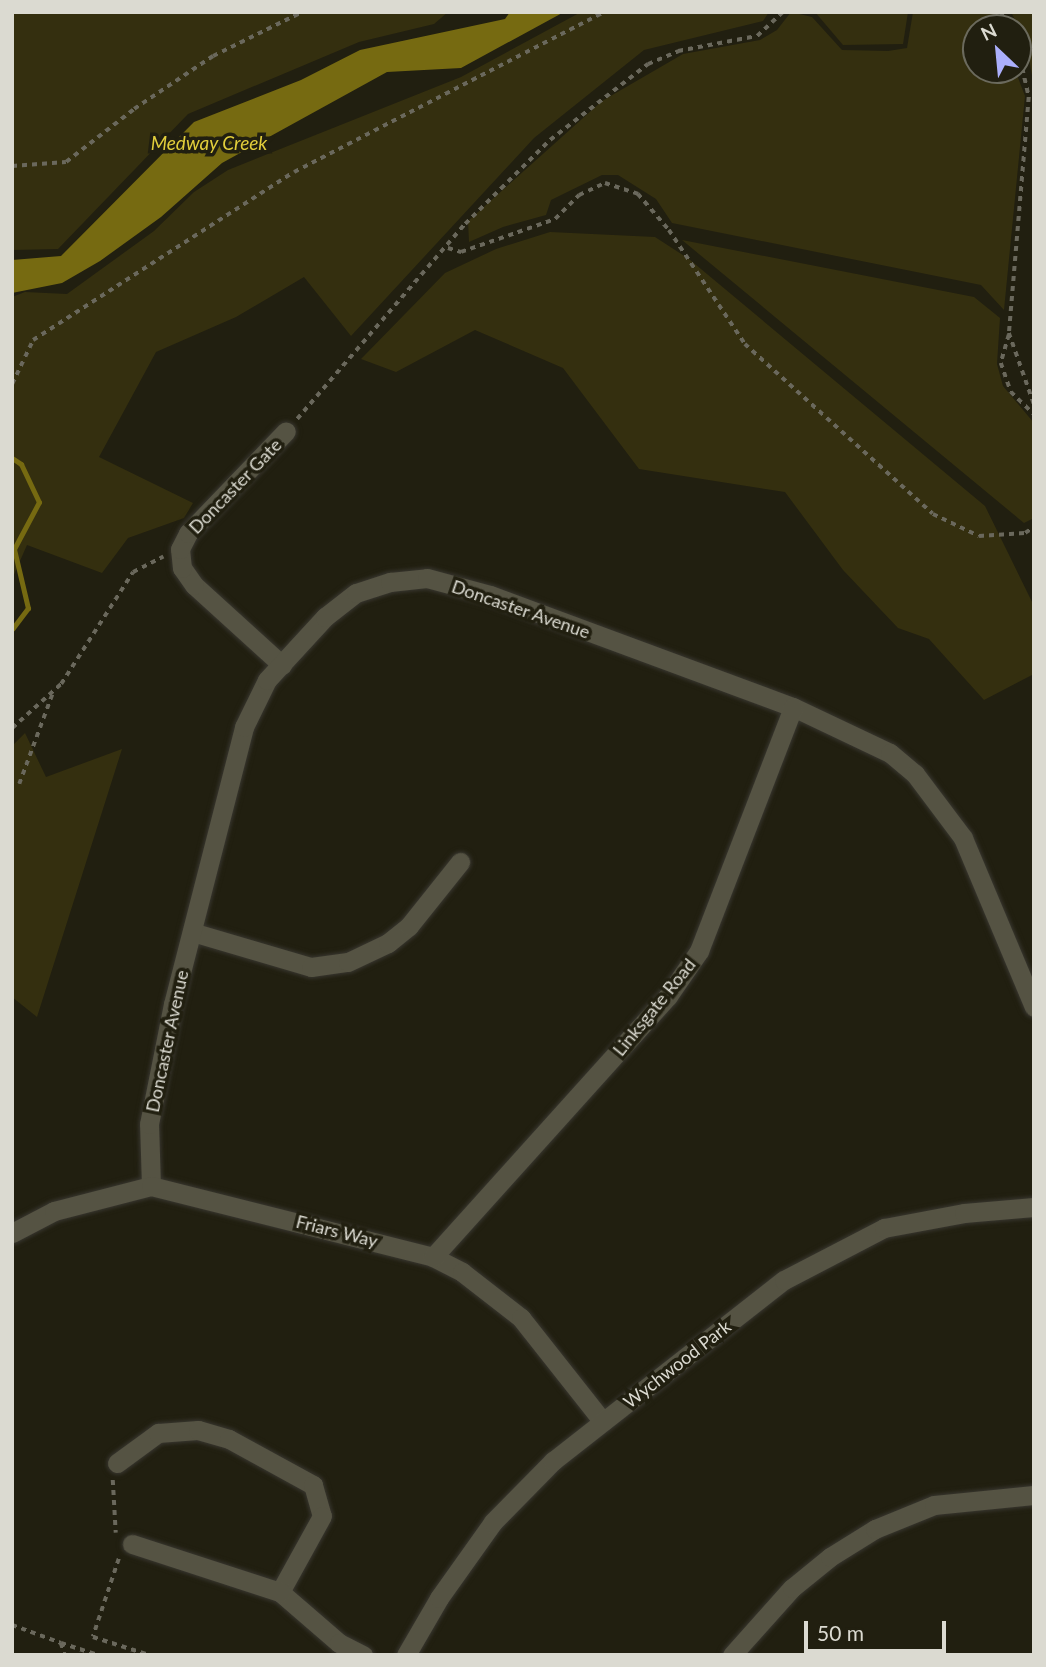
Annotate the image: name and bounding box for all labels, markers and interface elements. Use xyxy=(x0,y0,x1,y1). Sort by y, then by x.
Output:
north arrow xyxy=(962,14,1032,84)
text: N xyxy=(977,18,1000,45)
water label: Medway Creek xyxy=(150,132,268,154)
street label: Doncaster Gate xyxy=(184,434,286,538)
street label: Doncaster Avenue xyxy=(449,575,593,643)
street label: Linksgate Road xyxy=(608,954,700,1060)
street label: Doncaster Avenue xyxy=(141,967,193,1115)
street label: Friars Way xyxy=(294,1210,380,1252)
street label: Wychwood Park xyxy=(619,1315,735,1413)
scale bar xyxy=(808,1608,950,1652)
text: 50 m xyxy=(817,1620,864,1645)

